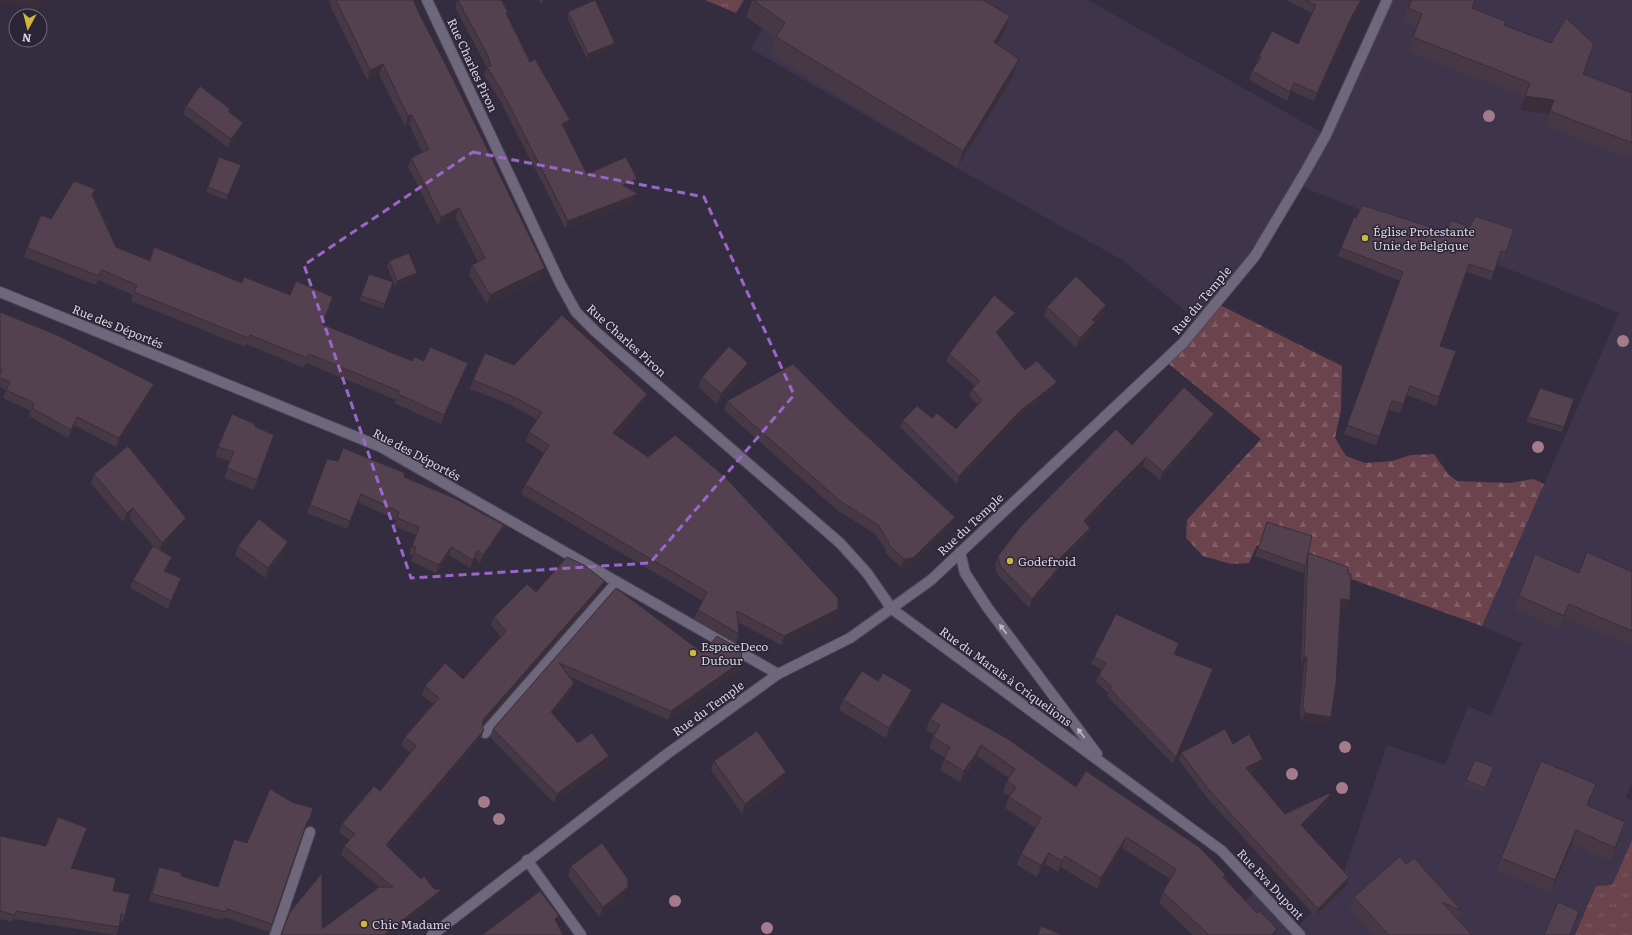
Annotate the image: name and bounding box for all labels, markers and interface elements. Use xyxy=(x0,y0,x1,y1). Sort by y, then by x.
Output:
north arrow xyxy=(8,8,48,48)
street label: Rue Charles Piron xyxy=(443,15,503,115)
text: N xyxy=(21,30,32,47)
place label: Église Protestante Unie de Belgique xyxy=(1373,222,1475,254)
marker: Église Protestante Unie de Belgique xyxy=(1360,233,1370,243)
street label: Rue du Temple xyxy=(1167,262,1235,338)
street label: Rue des Déportés xyxy=(70,299,167,353)
street label: Rue Charles Piron xyxy=(583,299,671,381)
street label: Rue des Déportés xyxy=(370,423,465,485)
street label: Rue du Temple xyxy=(933,489,1007,559)
place label: Godefroid xyxy=(1018,552,1077,570)
marker: Godefroid xyxy=(1005,556,1015,566)
street label: Rue du Marais à Criquelions xyxy=(936,622,1076,730)
one-way arrow xyxy=(999,623,1007,634)
place label: EspaceDeco Dufour xyxy=(701,637,768,669)
marker: EspaceDeco Dufour xyxy=(688,648,698,658)
street label: Rue du Temple xyxy=(668,676,748,740)
one-way arrow xyxy=(1077,727,1085,738)
street label: Rue Eva Dupont xyxy=(1233,845,1309,924)
place label: Chic Madame xyxy=(372,915,450,933)
marker: Chic Madame xyxy=(359,919,369,929)

